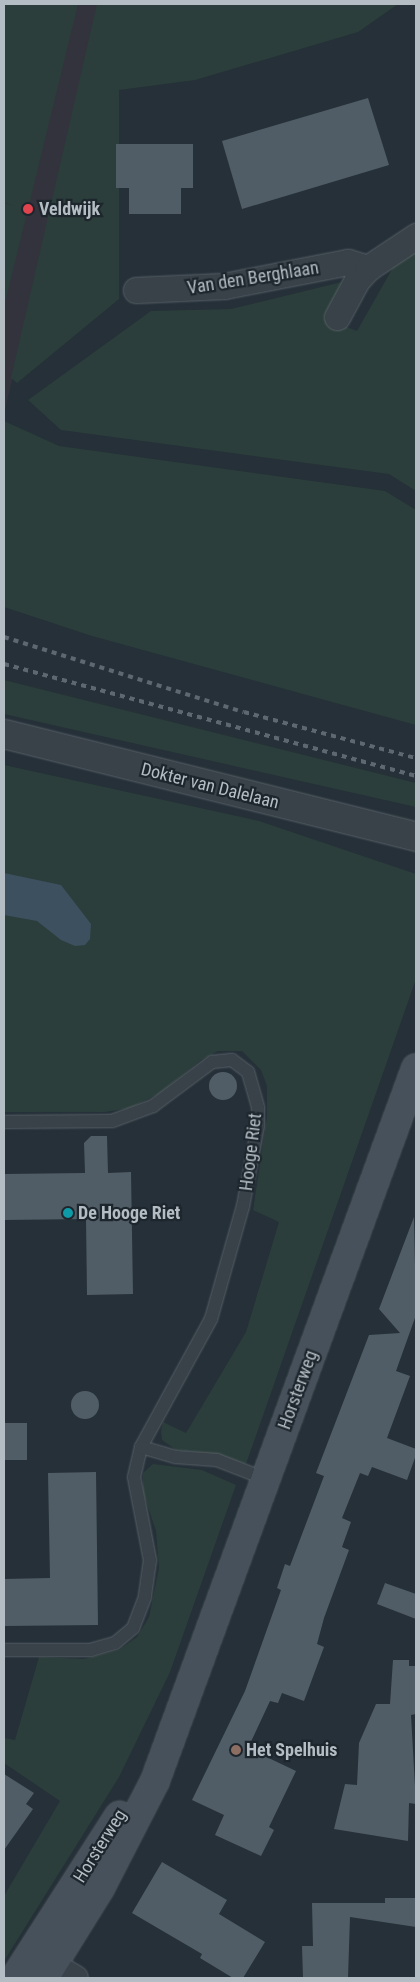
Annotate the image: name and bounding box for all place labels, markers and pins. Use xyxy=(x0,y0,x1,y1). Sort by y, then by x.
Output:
place label: Veldwijk xyxy=(39,198,100,220)
marker: Veldwijk xyxy=(21,202,35,216)
place label: De Hooge Riet xyxy=(78,1202,180,1224)
marker: De Hooge Riet xyxy=(62,1207,74,1219)
place label: Het Spelhuis xyxy=(246,1739,338,1761)
marker: Het Spelhuis xyxy=(230,1744,242,1756)

